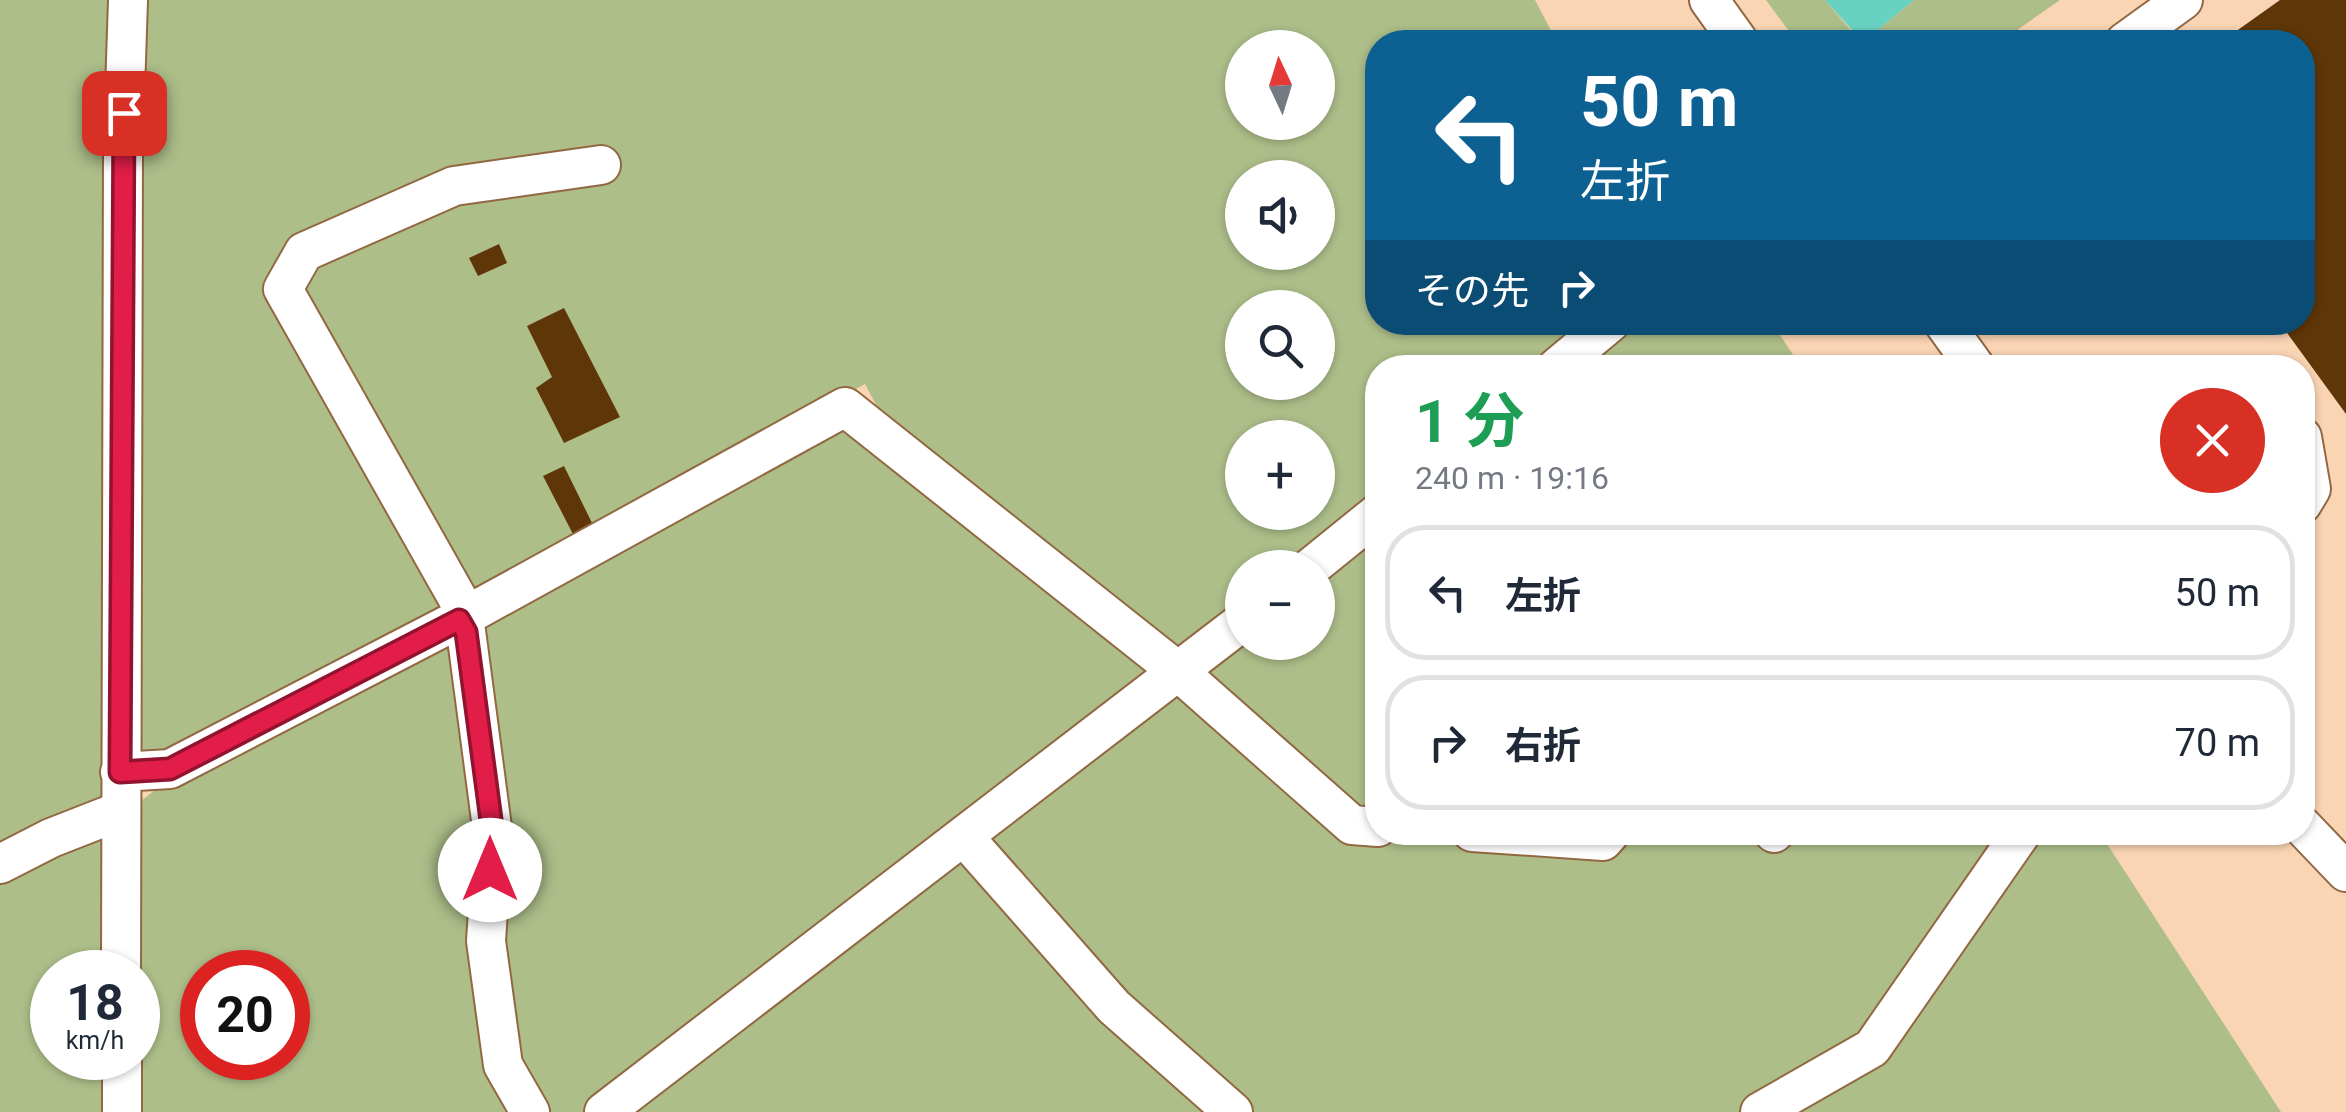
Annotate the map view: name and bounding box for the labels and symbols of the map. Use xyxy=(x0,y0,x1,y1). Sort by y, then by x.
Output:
north arrow xyxy=(1225,30,1335,140)
pin xyxy=(82,71,167,156)
position arrow xyxy=(438,818,542,922)
speed limit sign: 20 xyxy=(180,950,310,1080)

